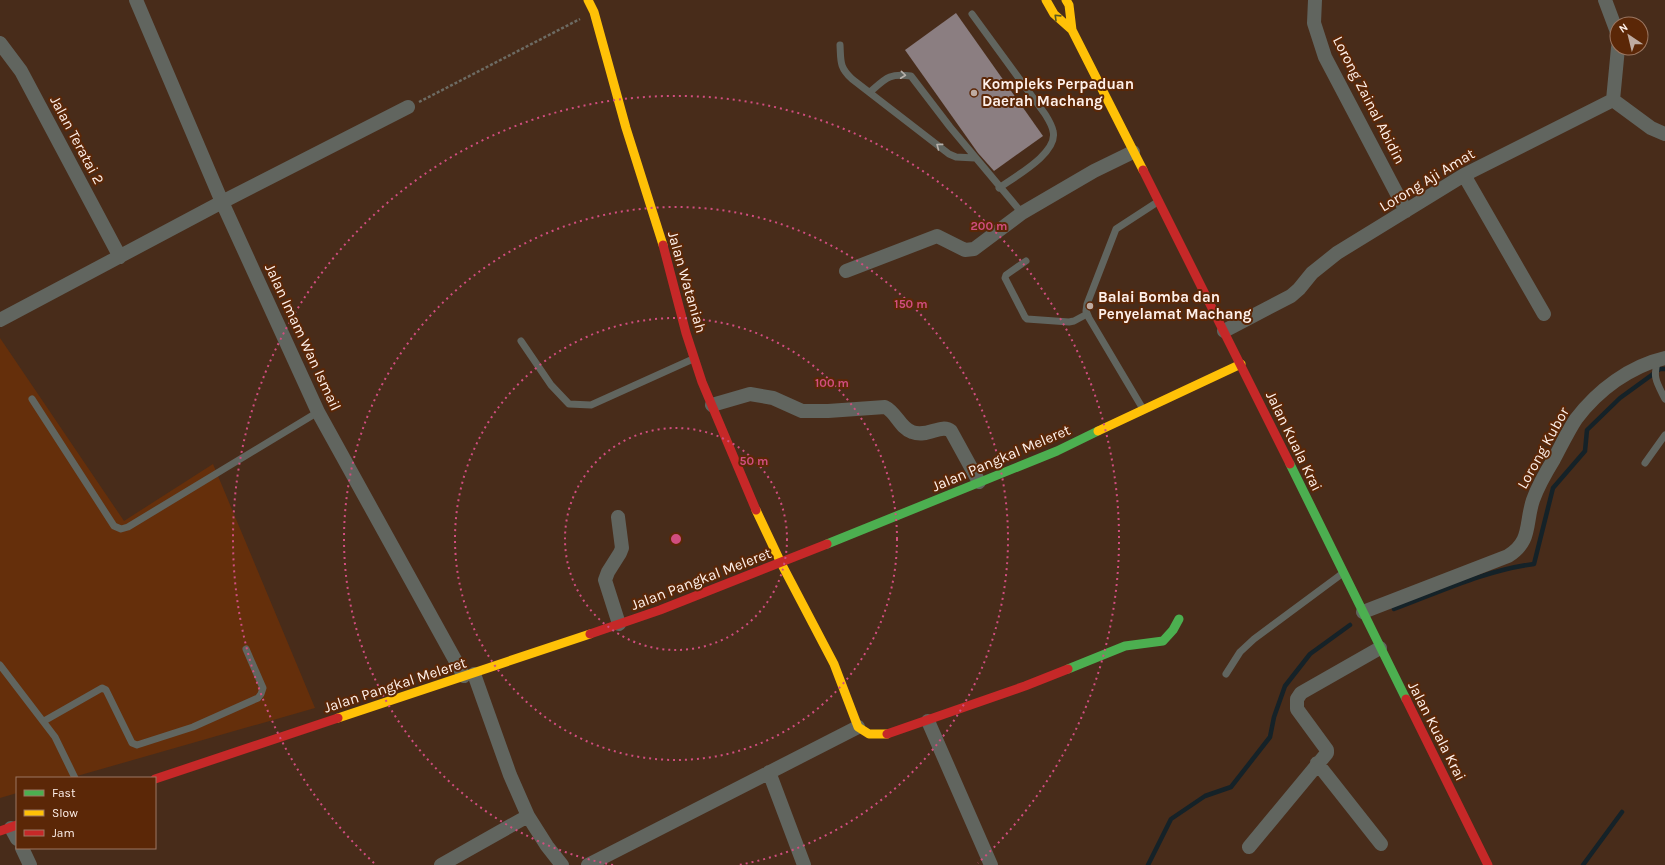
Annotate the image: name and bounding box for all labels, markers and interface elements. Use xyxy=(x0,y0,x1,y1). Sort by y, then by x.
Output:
one-way arrow xyxy=(1054,14,1062,21)
north arrow xyxy=(1609,16,1649,56)
text: N xyxy=(1617,21,1631,36)
street label: Lorong Zainal Abidin xyxy=(1329,33,1409,167)
one-way arrow xyxy=(900,70,906,79)
place label: Kompleks Perpaduan Daerah Machang xyxy=(982,75,1134,110)
marker: Kompleks Perpaduan Daerah Machang xyxy=(969,88,979,98)
street label: Jalan Teratai 2 xyxy=(46,93,108,187)
one-way arrow xyxy=(937,144,944,151)
street label: Lorong Aji Amat xyxy=(1376,144,1478,215)
text: 200 m xyxy=(971,219,1007,233)
street label: Jalan Wataniah xyxy=(664,229,710,335)
street label: Jalan Imam Wan Ismail xyxy=(261,261,345,413)
place label: Balai Bomba dan Penyelamat Machang xyxy=(1098,288,1252,323)
text: 150 m xyxy=(894,297,928,311)
marker: Balai Bomba dan Penyelamat Machang xyxy=(1085,301,1095,311)
text: 100 m xyxy=(815,376,849,390)
street label: Jalan Kuala Krai xyxy=(1262,388,1326,494)
street label: Lorong Kubor xyxy=(1513,404,1573,492)
street label: Jalan Pangkal Meleret xyxy=(929,420,1073,495)
text: 50 m xyxy=(740,454,769,468)
centre of rings xyxy=(669,532,683,546)
street label: Jalan Pangkal Meleret xyxy=(628,544,774,614)
street label: Jalan Pangkal Meleret xyxy=(321,653,469,717)
street label: Jalan Kuala Krai xyxy=(1404,678,1470,784)
legend xyxy=(16,777,156,849)
text: Fast xyxy=(52,786,76,800)
text: Slow xyxy=(52,806,78,820)
text: Jam xyxy=(52,826,75,840)

